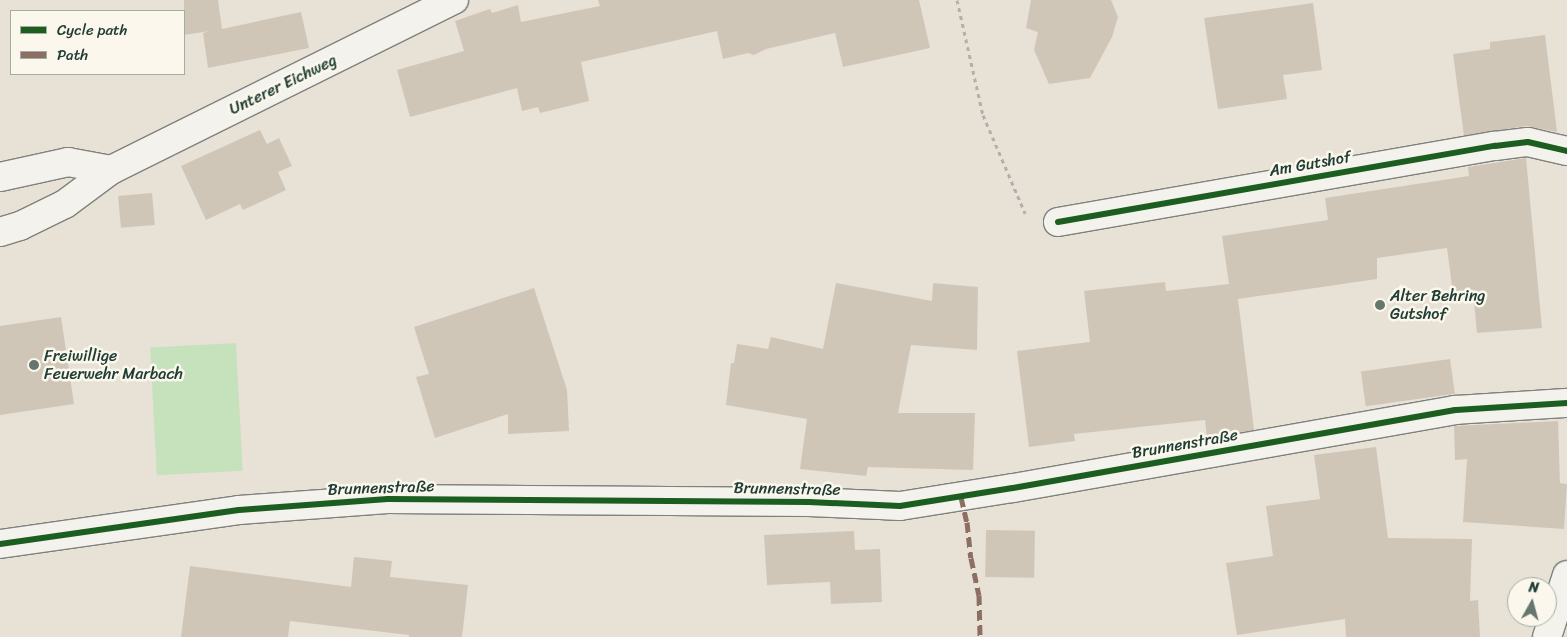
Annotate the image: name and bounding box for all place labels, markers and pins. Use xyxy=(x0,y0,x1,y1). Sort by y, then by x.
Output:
place label: Alter Behring Gutshof xyxy=(1390,286,1485,324)
marker: Alter Behring Gutshof xyxy=(1374,299,1386,311)
place label: Freiwillige Feuerwehr Marbach xyxy=(44,346,183,384)
marker: Freiwillige Feuerwehr Marbach xyxy=(28,359,40,371)

